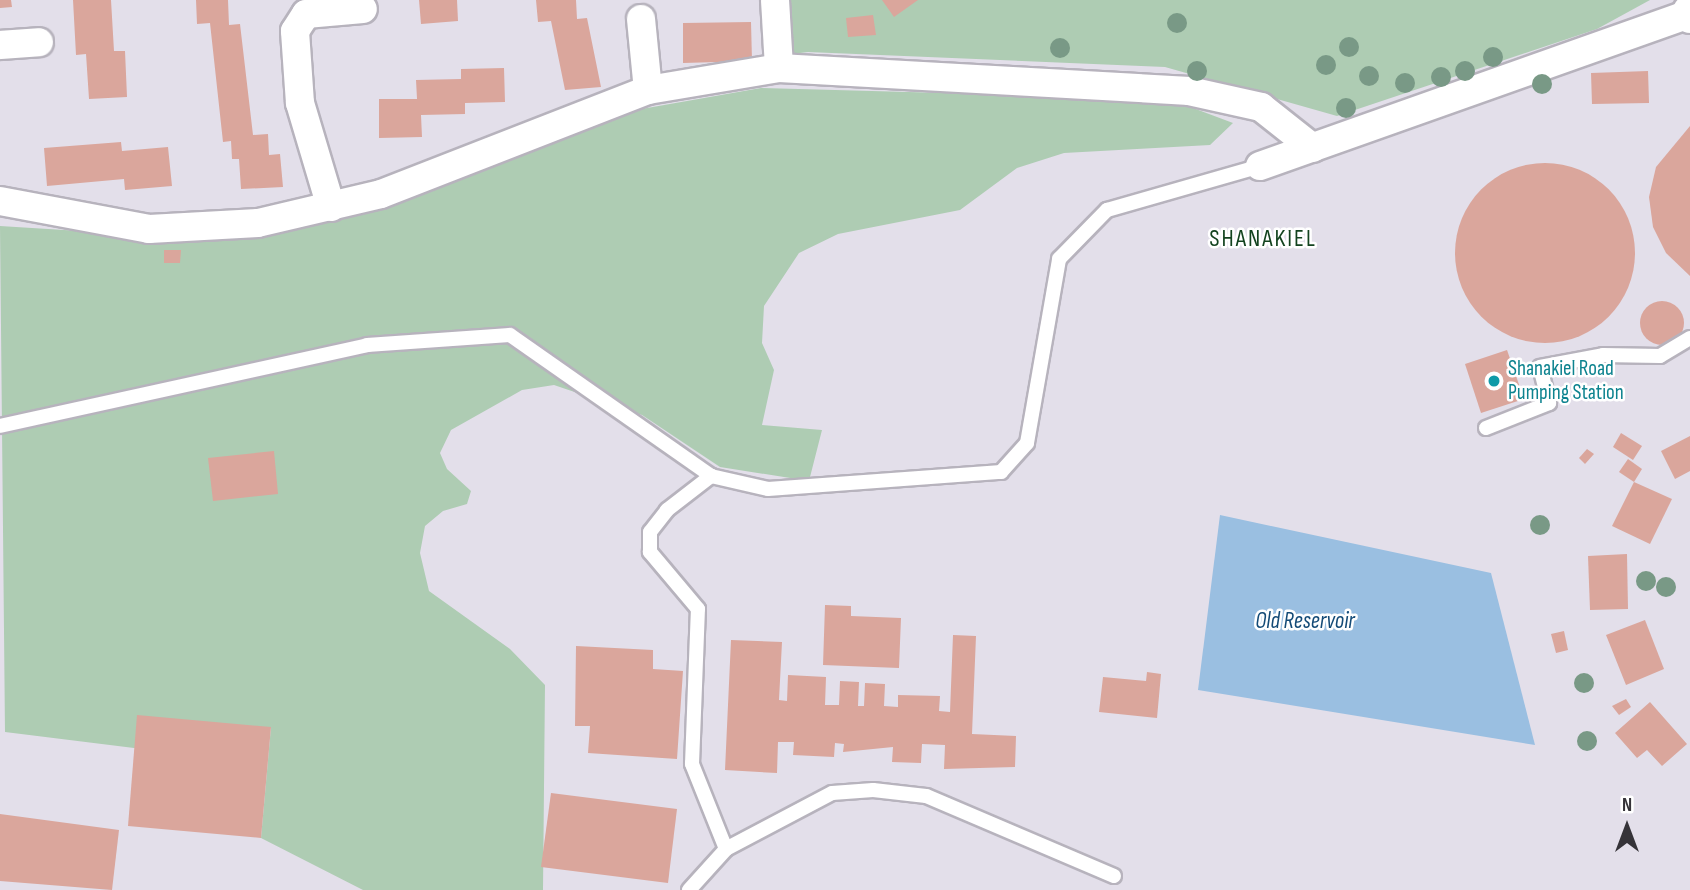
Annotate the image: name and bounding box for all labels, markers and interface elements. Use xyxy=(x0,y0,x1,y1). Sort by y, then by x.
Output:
district label: SHANAKIEL xyxy=(1210,225,1316,253)
place label: Shanakiel Road Pumping Station xyxy=(1508,356,1624,406)
marker: Shanakiel Road Pumping Station xyxy=(1486,373,1502,389)
water label: Old Reservoir xyxy=(1255,607,1355,635)
north arrow xyxy=(1592,792,1662,862)
text: N xyxy=(1622,794,1632,817)

